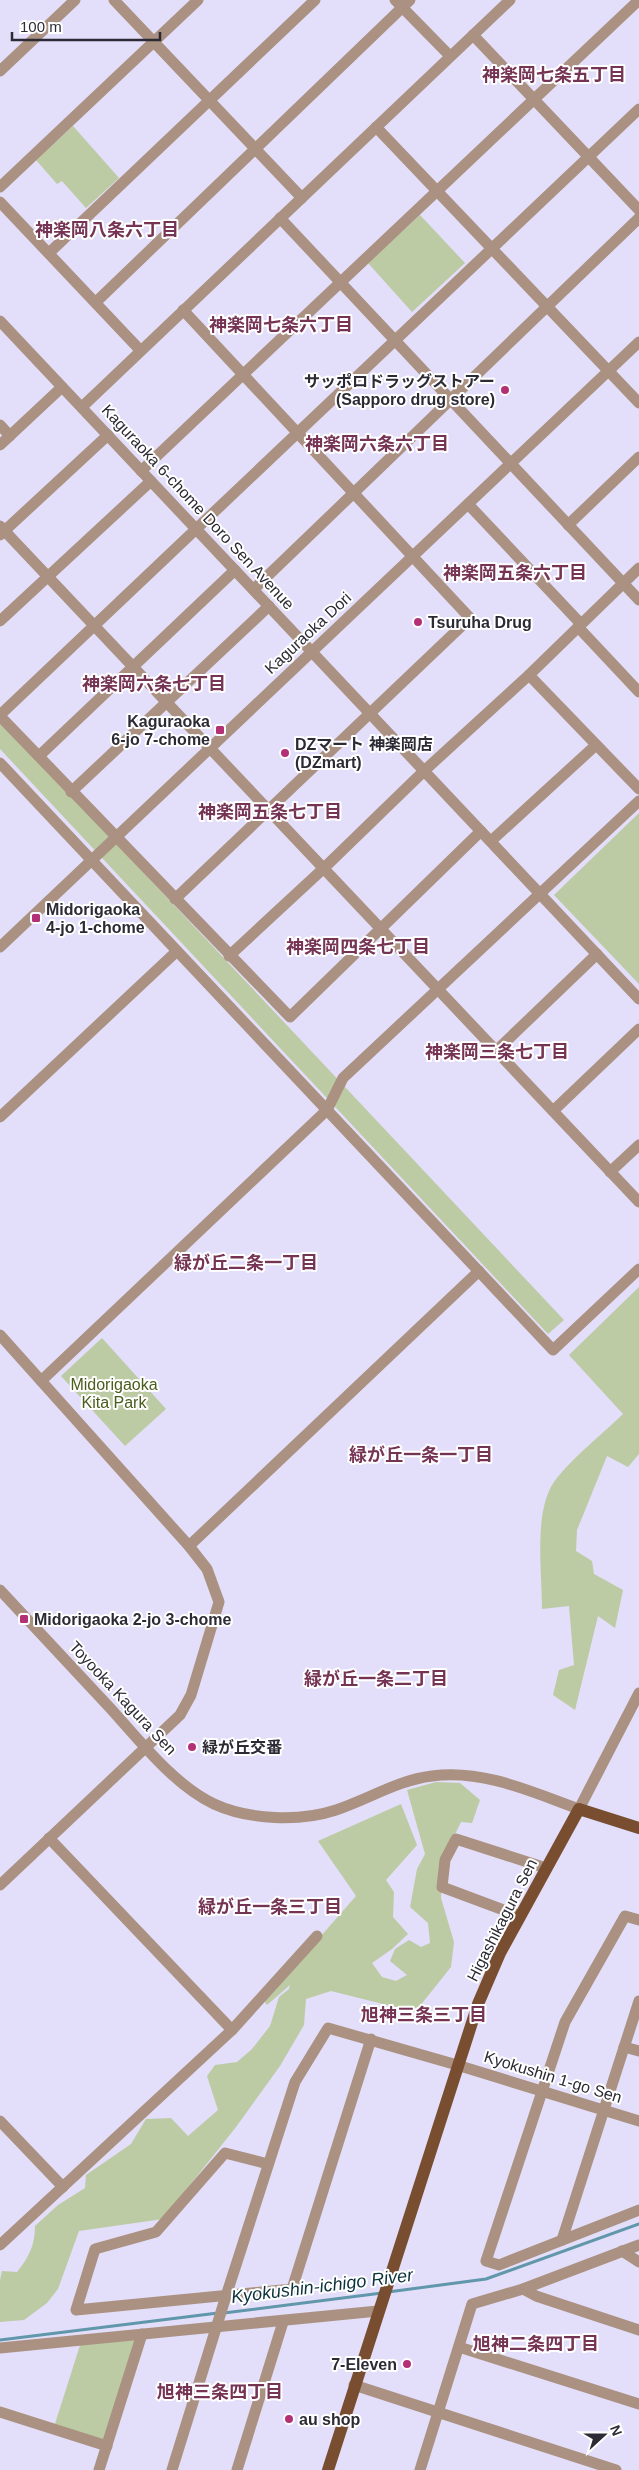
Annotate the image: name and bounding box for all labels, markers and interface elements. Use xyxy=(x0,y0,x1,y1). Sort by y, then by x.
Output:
scale bar xyxy=(12,10,160,42)
text: 100 m xyxy=(20,18,62,35)
district label: 神楽岡七条五丁目 xyxy=(482,65,626,85)
district label: 神楽岡八条六丁目 xyxy=(35,220,179,240)
district label: 神楽岡七条六丁目 xyxy=(209,315,353,335)
place label: サッポロドラッグストアー (Sapporo drug store) xyxy=(304,372,495,408)
marker: サッポロドラッグストアー (Sapporo drug store) xyxy=(499,384,511,396)
street label: Kaguraoka 6-chome Doro Sen Avenue xyxy=(98,401,298,613)
district label: 神楽岡六条六丁目 xyxy=(305,434,449,454)
district label: 神楽岡五条六丁目 xyxy=(443,563,587,583)
street label: Kaguraoka Dori xyxy=(262,589,354,677)
place label: Tsuruha Drug xyxy=(428,614,532,631)
marker: Tsuruha Drug xyxy=(412,616,424,628)
district label: 神楽岡六条七丁目 xyxy=(82,674,226,694)
place label: Kaguraoka 6-jo 7-chome xyxy=(111,713,210,748)
marker: Kaguraoka 6-jo 7-chome xyxy=(214,724,226,736)
place label: DZマート 神楽岡店 (DZmart) xyxy=(295,735,433,771)
marker: DZマート 神楽岡店 (DZmart) xyxy=(279,747,291,759)
district label: 神楽岡五条七丁目 xyxy=(198,802,342,822)
place label: Midorigaoka 4-jo 1-chome xyxy=(46,901,145,936)
marker: Midorigaoka 4-jo 1-chome xyxy=(30,912,42,924)
district label: 神楽岡四条七丁目 xyxy=(286,937,430,957)
district label: 神楽岡三条七丁目 xyxy=(425,1042,569,1062)
district label: 緑が丘二条一丁目 xyxy=(174,1253,318,1273)
park label: Midorigaoka Kita Park xyxy=(70,1376,158,1411)
district label: 緑が丘一条一丁目 xyxy=(349,1445,493,1465)
place label: Midorigaoka 2-jo 3-chome xyxy=(34,1611,231,1628)
marker: Midorigaoka 2-jo 3-chome xyxy=(18,1613,30,1625)
street label: Toyooka Kagura Sen xyxy=(66,1638,180,1758)
district label: 緑が丘一条二丁目 xyxy=(304,1669,448,1689)
place label: 緑が丘交番 xyxy=(202,1739,282,1756)
marker: 緑が丘交番 xyxy=(186,1741,198,1753)
street label: Higashikagura Sen xyxy=(464,1856,540,1984)
district label: 緑が丘一条三丁目 xyxy=(198,1897,342,1917)
district label: 旭神三条三丁目 xyxy=(361,2005,487,2025)
street label: Kyokushin 1-go Sen xyxy=(482,2048,624,2106)
water label: Kyokushin-ichigo River xyxy=(230,2265,415,2307)
district label: 旭神二条四丁目 xyxy=(473,2334,599,2354)
place label: 7-Eleven xyxy=(331,2356,397,2373)
marker: 7-Eleven xyxy=(401,2358,413,2370)
district label: 旭神三条四丁目 xyxy=(157,2382,283,2402)
north arrow xyxy=(579,2410,629,2460)
place label: au shop xyxy=(299,2411,361,2428)
marker: au shop xyxy=(283,2413,295,2425)
text: N xyxy=(607,2423,625,2438)

